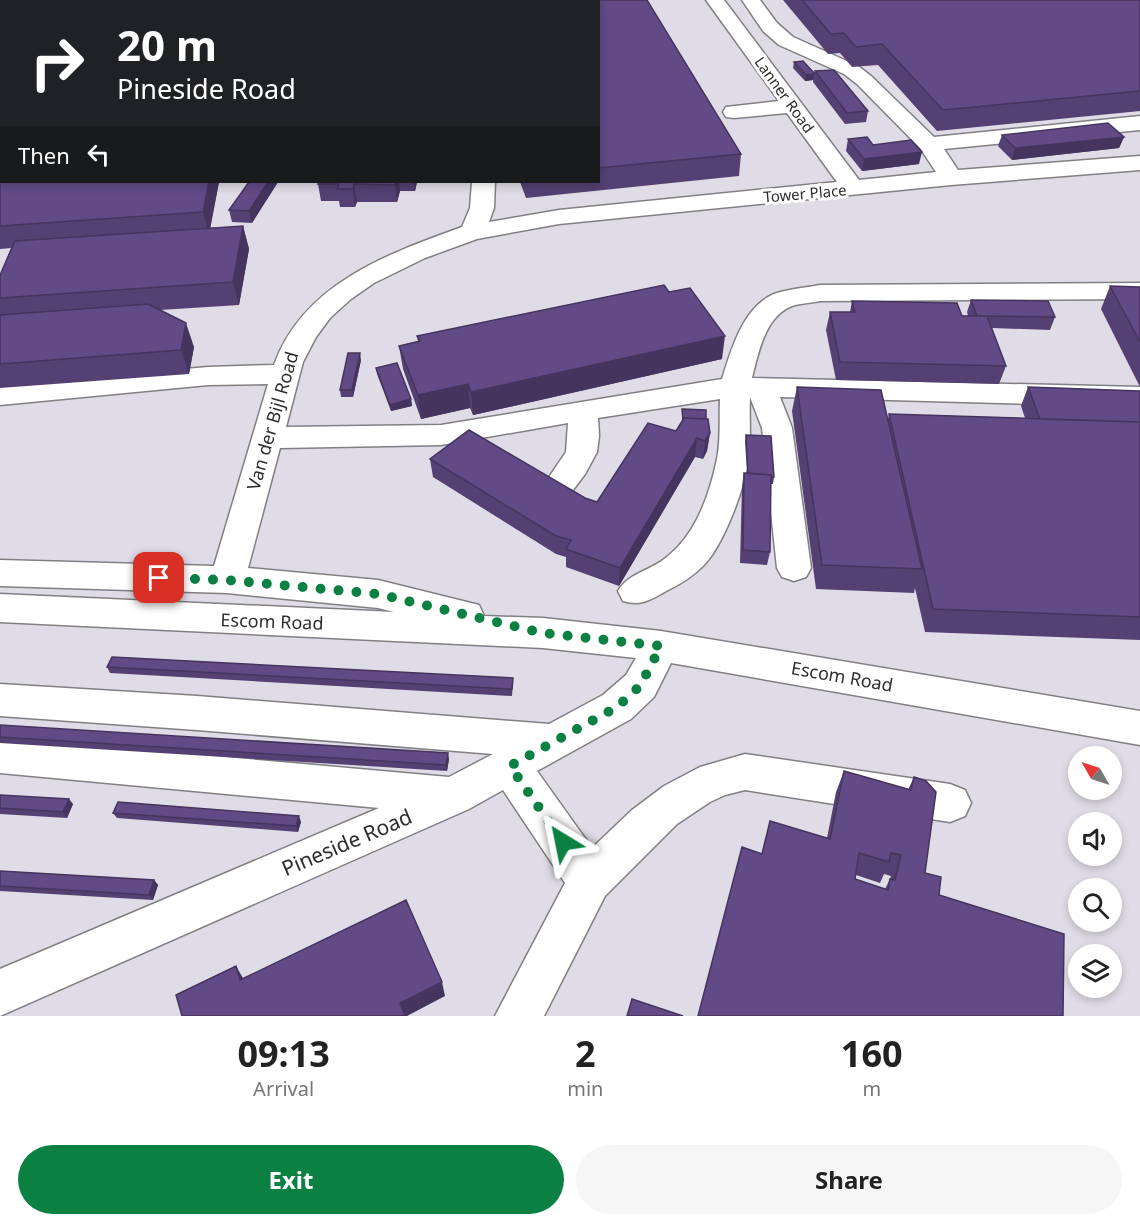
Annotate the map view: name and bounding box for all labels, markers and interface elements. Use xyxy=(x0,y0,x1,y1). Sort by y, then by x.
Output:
text: 20 m xyxy=(117,16,217,73)
icon: right xyxy=(18,24,96,102)
street label: Lanner Road xyxy=(750,52,819,136)
text: Pineside Road xyxy=(117,70,296,107)
icon: left xyxy=(82,138,115,171)
text: Then xyxy=(18,140,70,170)
street label: Tower Place xyxy=(762,179,847,207)
street label: Van der Bijl Road xyxy=(241,349,303,493)
pin xyxy=(133,552,184,603)
icon: arrive xyxy=(142,561,175,594)
street label: Escom Road xyxy=(220,607,324,635)
street label: Escom Road xyxy=(789,655,895,697)
north arrow xyxy=(1068,746,1122,800)
map controls xyxy=(1068,746,1122,998)
street label: Pineside Road xyxy=(277,802,416,882)
position arrow xyxy=(531,810,595,874)
button: sound xyxy=(1068,812,1122,866)
button: search xyxy=(1068,878,1122,932)
button: layers xyxy=(1068,944,1122,998)
text: 09:13 xyxy=(237,1029,330,1078)
text: 2 xyxy=(575,1029,596,1078)
text: 160 xyxy=(841,1029,903,1078)
text: Arrival xyxy=(253,1075,314,1102)
text: min xyxy=(567,1075,603,1102)
text: m xyxy=(862,1075,881,1102)
button: Exit xyxy=(18,1145,564,1214)
button: Share xyxy=(576,1145,1122,1214)

